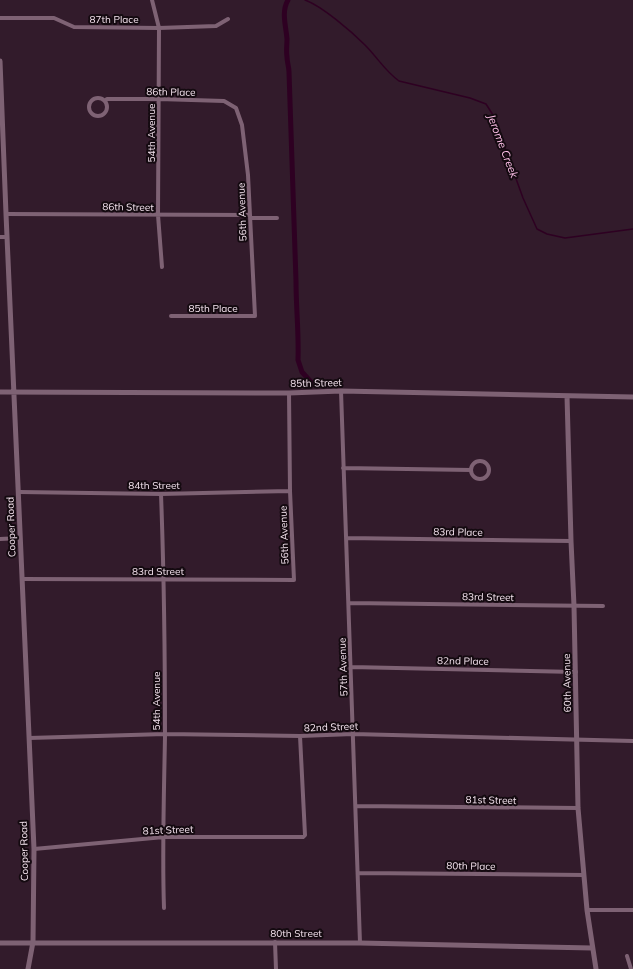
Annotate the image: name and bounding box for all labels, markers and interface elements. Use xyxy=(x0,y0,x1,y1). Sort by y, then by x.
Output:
street label: 87th Place xyxy=(89,13,139,26)
street label: 86th Place xyxy=(146,85,196,99)
street label: 54th Avenue xyxy=(145,104,158,162)
water label: Jerome Creek xyxy=(484,111,522,180)
street label: 56th Avenue xyxy=(234,182,250,242)
street label: 86th Street xyxy=(102,200,154,214)
street label: 85th Place xyxy=(188,302,238,315)
street label: 85th Street xyxy=(290,376,342,390)
street label: 84th Street xyxy=(128,479,180,492)
street label: Cooper Road xyxy=(3,497,19,557)
street label: 56th Avenue xyxy=(276,505,292,565)
street label: 83rd Place xyxy=(433,525,483,539)
street label: 83rd Street xyxy=(132,565,184,578)
street label: 83rd Street xyxy=(462,590,515,604)
street label: 57th Avenue xyxy=(335,637,351,697)
street label: 60th Avenue xyxy=(560,653,574,713)
street label: 82nd Place xyxy=(437,654,489,668)
street label: 54th Avenue xyxy=(150,672,163,730)
street label: 82nd Street xyxy=(304,720,359,734)
street label: 81st Street xyxy=(466,793,517,807)
street label: Cooper Road xyxy=(17,821,31,881)
street label: 81st Street xyxy=(142,823,194,837)
street label: 80th Place xyxy=(446,859,496,873)
street label: 80th Street xyxy=(270,927,322,940)

